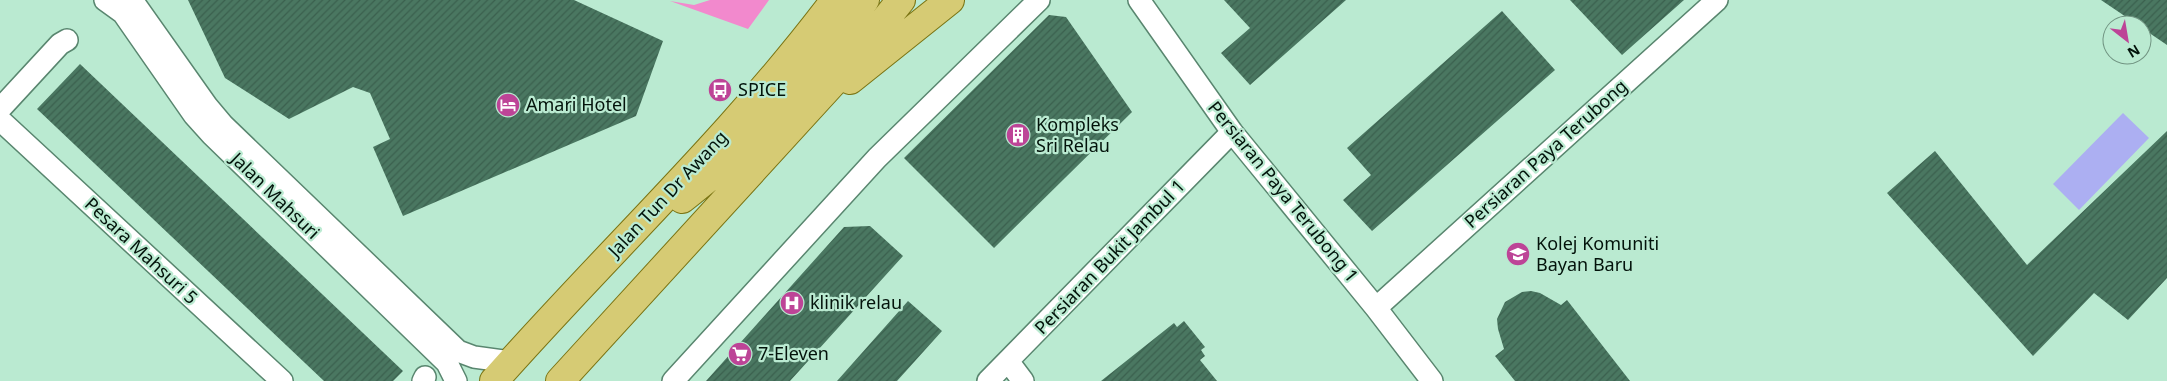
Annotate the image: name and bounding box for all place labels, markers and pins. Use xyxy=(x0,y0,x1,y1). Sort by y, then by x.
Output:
bus stop icon: SPICE xyxy=(707,77,733,103)
place label: SPICE xyxy=(738,77,786,101)
hotel icon: Amari Hotel xyxy=(495,92,521,118)
place label: Amari Hotel xyxy=(526,92,627,116)
place label: Kompleks Sri Relau xyxy=(1036,112,1119,157)
building icon: Kompleks Sri Relau xyxy=(1005,122,1031,148)
place label: Kolej Komuniti Bayan Baru xyxy=(1536,231,1659,276)
school or university icon: Kolej Komuniti Bayan Baru xyxy=(1505,241,1531,267)
hospital icon: klinik relau xyxy=(779,290,805,316)
place label: klinik relau xyxy=(810,290,902,314)
supermarket icon: 7-Eleven xyxy=(727,341,753,367)
place label: 7-Eleven xyxy=(758,341,829,365)

